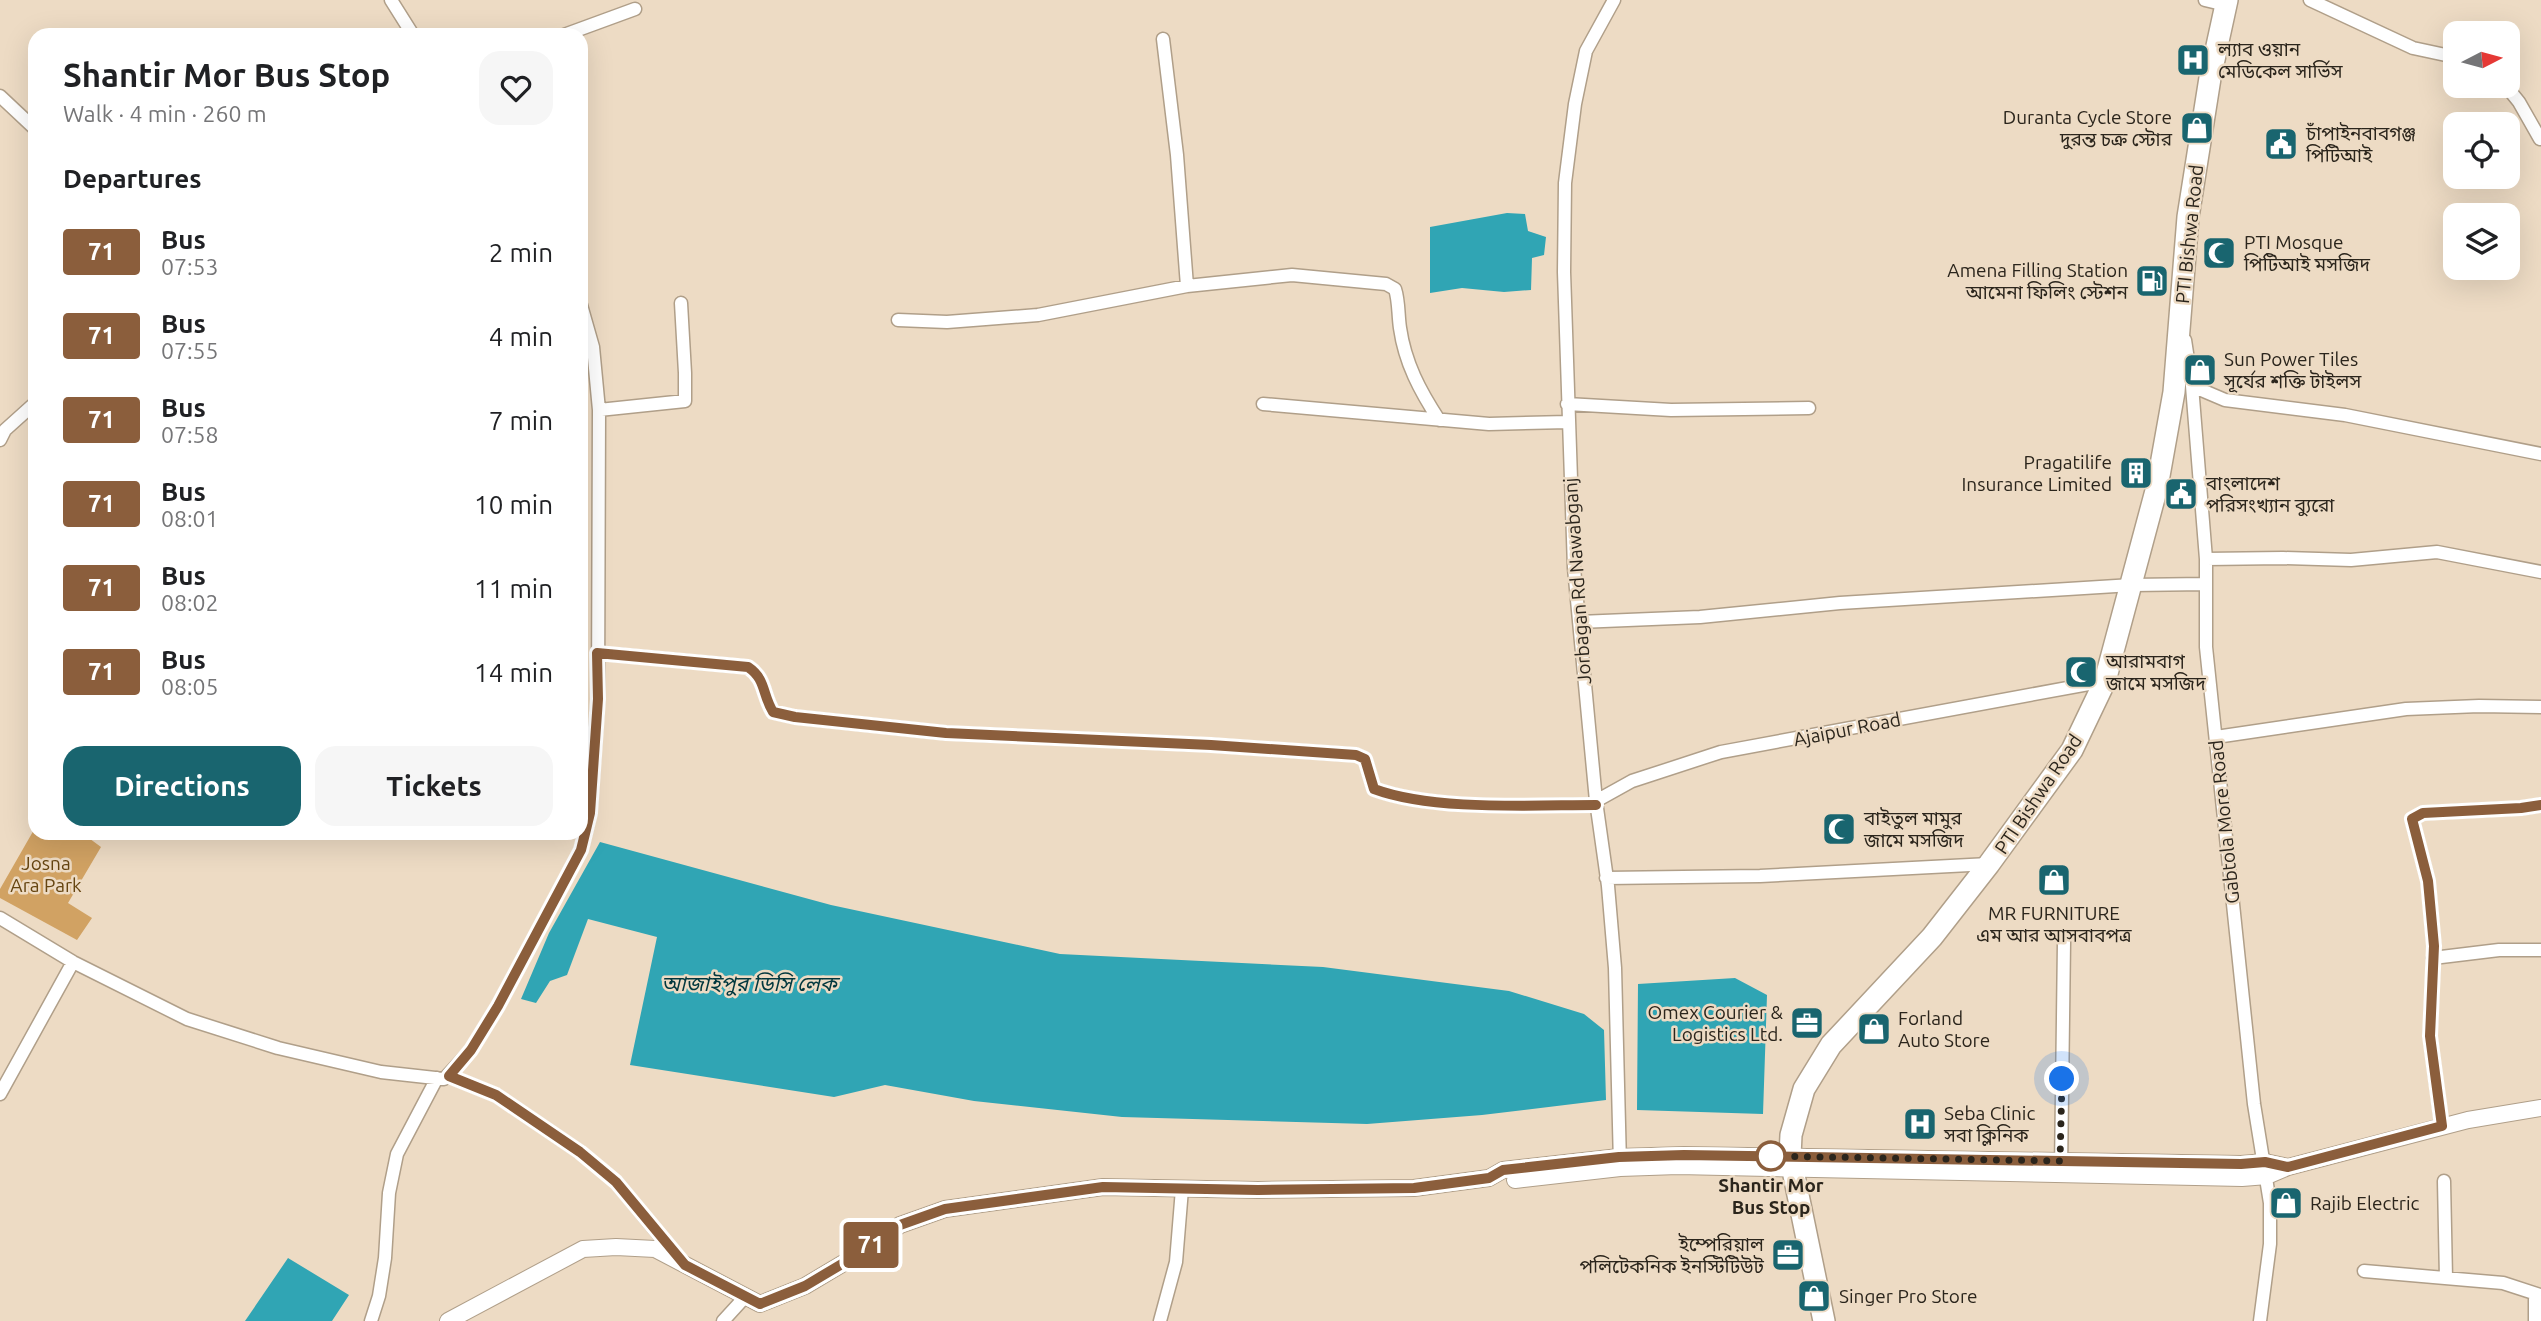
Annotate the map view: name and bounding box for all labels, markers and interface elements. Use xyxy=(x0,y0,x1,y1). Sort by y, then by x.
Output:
north arrow xyxy=(2443,21,2520,98)
map controls xyxy=(2443,21,2520,280)
place label: ল্যাব ওয়ান মেডিকেল সার্ভিস xyxy=(2217,38,2344,82)
hospital icon: ল্যাব ওয়ান মেডিকেল সার্ভিস xyxy=(2174,41,2212,79)
button: heart xyxy=(479,51,553,125)
text: Shantir Mor Bus Stop xyxy=(63,56,390,93)
text: Walk · 4 min · 260 m xyxy=(63,101,267,126)
place label: Duranta Cycle Store দুরন্ত চক্র স্টোর xyxy=(2003,106,2173,150)
shop icon: Duranta Cycle Store দুরন্ত চক্র স্টোর xyxy=(2178,109,2216,147)
button: locate xyxy=(2443,112,2520,189)
place label: চাঁপাইনবাবগঞ্জ পিটিআই xyxy=(2305,122,2416,166)
public building icon: চাঁপাইনবাবগঞ্জ পিটিআই xyxy=(2262,125,2300,163)
street label: PTI Bishwa Road xyxy=(2171,163,2207,305)
text: Departures xyxy=(63,164,201,193)
button: layers xyxy=(2443,203,2520,280)
text: Bus xyxy=(161,225,206,254)
place label: PTI Mosque পিটিআই মসজিদ xyxy=(2243,231,2371,275)
mosque icon: PTI Mosque পিটিআই মসজিদ xyxy=(2200,234,2238,272)
text: 71 xyxy=(88,238,115,265)
text: 2 min xyxy=(489,238,553,267)
text: 07:53 xyxy=(161,254,219,279)
place label: Amena Filling Station আমেনা ফিলিং স্টেশন xyxy=(1947,259,2129,303)
fuel station icon: Amena Filling Station আমেনা ফিলিং স্টেশন xyxy=(2133,262,2171,300)
text: Bus xyxy=(161,309,206,338)
text: 71 xyxy=(88,322,115,349)
text: 4 min xyxy=(489,322,553,351)
text: 07:55 xyxy=(161,338,219,363)
place label: Sun Power Tiles সূর্যের শক্তি টাইলস xyxy=(2223,348,2362,393)
shop icon: Sun Power Tiles সূর্যের শক্তি টাইলস xyxy=(2181,351,2219,389)
text: Bus xyxy=(161,393,206,422)
text: 71 xyxy=(88,406,115,433)
text: 7 min xyxy=(489,406,553,435)
text: 07:58 xyxy=(161,422,219,447)
place label: Pragatilife Insurance Limited xyxy=(1961,451,2112,495)
building icon: Pragatilife Insurance Limited xyxy=(2117,454,2155,492)
place label: বাংলাদেশ পরিসংখ্যান ব্যুরো xyxy=(2205,472,2335,517)
public building icon: বাংলাদেশ পরিসংখ্যান ব্যুরো xyxy=(2162,475,2200,513)
text: Bus xyxy=(161,477,206,506)
street label: Jorbagan Rd Nawabganj xyxy=(1559,477,1595,685)
text: 71 xyxy=(88,490,115,517)
text: 10 min xyxy=(474,490,553,519)
text: 08:01 xyxy=(161,506,219,531)
text: Bus xyxy=(161,561,206,590)
text: 71 xyxy=(88,574,115,601)
text: 11 min xyxy=(474,574,553,603)
text: 08:02 xyxy=(161,590,219,615)
text: Bus xyxy=(161,645,206,674)
place label: আরামবাগ জামে মসজিদ xyxy=(2105,650,2206,694)
mosque icon: আরামবাগ জামে মসজিদ xyxy=(2062,653,2100,691)
text: 71 xyxy=(88,658,115,685)
text: 14 min xyxy=(474,658,553,687)
text: 08:05 xyxy=(161,674,219,699)
street label: Ajaipur Road xyxy=(1792,708,1902,750)
street label: PTI Bishwa Road xyxy=(1990,730,2086,858)
street label: Gabtola More Road xyxy=(2204,739,2244,905)
button: Directions xyxy=(63,746,301,826)
button: Tickets xyxy=(315,746,553,826)
place label: বাইতুল মামুর জামে মসজিদ xyxy=(1863,807,1964,851)
mosque icon: বাইতুল মামুর জামে মসজিদ xyxy=(1820,810,1858,848)
park label: Josna Ara Park xyxy=(10,852,82,896)
shop icon: MR FURNITURE এম আর আসবাবপত্র xyxy=(2035,861,2073,899)
place label: MR FURNITURE এম আর আসবাবপত্র xyxy=(1976,902,2132,946)
water label: আজাইপুর ডিসি লেক xyxy=(661,971,841,996)
place label: Omex Courier & Logistics Ltd. xyxy=(1648,1001,1784,1045)
office icon: Omex Courier & Logistics Ltd. xyxy=(1788,1004,1826,1042)
place label: Forland Auto Store xyxy=(1898,1007,1990,1051)
shop icon: Forland Auto Store xyxy=(1855,1010,1893,1048)
your location xyxy=(2044,1061,2079,1096)
place label: Seba Clinic সবা ক্লিনিক xyxy=(1943,1102,2035,1147)
hospital icon: Seba Clinic সবা ক্লিনিক xyxy=(1901,1105,1939,1143)
marker: Shantir Mor Bus Stop xyxy=(1756,1141,1786,1171)
place label: Shantir Mor Bus Stop xyxy=(1718,1174,1824,1218)
shop icon: Rajib Electric xyxy=(2267,1184,2305,1222)
place label: Rajib Electric xyxy=(2310,1192,2420,1214)
line badge: 71 xyxy=(840,1222,903,1268)
text: 71 xyxy=(857,1231,885,1258)
place label: ইম্পেরিয়াল পলিটেকনিক ইনস্টিটিউট xyxy=(1580,1233,1765,1277)
office icon: ইম্পেরিয়াল পলিটেকনিক ইনস্টিটিউট xyxy=(1769,1236,1807,1274)
shop icon: Singer Pro Store xyxy=(1795,1277,1833,1315)
place label: Singer Pro Store xyxy=(1839,1285,1978,1307)

